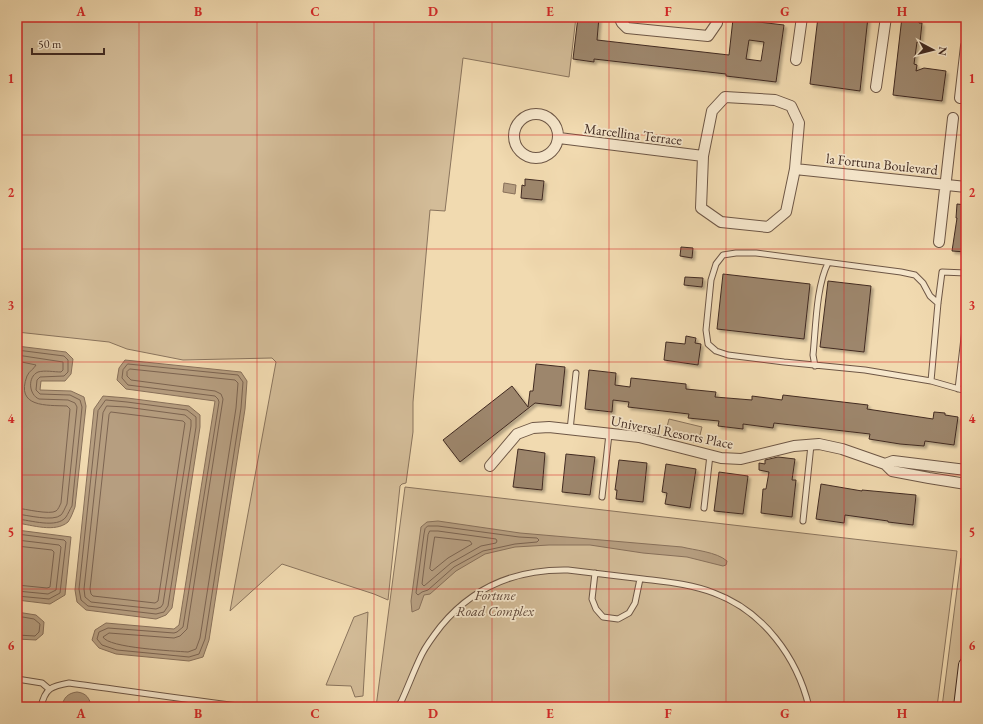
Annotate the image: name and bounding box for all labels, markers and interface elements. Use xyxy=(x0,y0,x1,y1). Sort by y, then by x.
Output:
text: A xyxy=(75,3,86,20)
text: B xyxy=(194,3,202,20)
text: C xyxy=(310,3,320,20)
text: D xyxy=(428,3,438,20)
text: E xyxy=(546,3,554,20)
text: F xyxy=(664,3,672,20)
text: G xyxy=(780,3,790,20)
text: H xyxy=(897,3,908,20)
scale bar xyxy=(32,30,104,56)
north arrow xyxy=(913,30,953,70)
text: 50 m xyxy=(38,36,62,52)
text: N xyxy=(935,46,950,57)
text: 1 xyxy=(8,70,15,87)
text: 1 xyxy=(969,70,976,87)
street label: Marcellina Terrace xyxy=(583,119,684,149)
street label: la Fortuna Boulevard xyxy=(825,149,940,179)
text: 2 xyxy=(8,184,15,201)
text: 2 xyxy=(969,184,976,201)
text: 3 xyxy=(8,297,15,314)
text: 3 xyxy=(969,297,976,314)
text: 4 xyxy=(8,410,15,427)
text: 4 xyxy=(969,410,976,427)
street label: Universal Resorts Place xyxy=(609,411,735,453)
text: 5 xyxy=(8,524,14,541)
text: 5 xyxy=(969,524,975,541)
park label: Fortune Road Complex xyxy=(456,586,535,620)
text: 6 xyxy=(8,637,15,654)
text: 6 xyxy=(969,637,976,654)
text: A xyxy=(75,705,86,722)
text: B xyxy=(194,705,202,722)
text: C xyxy=(310,705,320,722)
text: D xyxy=(428,705,438,722)
text: E xyxy=(546,705,554,722)
text: F xyxy=(664,705,672,722)
text: G xyxy=(780,705,790,722)
text: H xyxy=(897,705,908,722)

